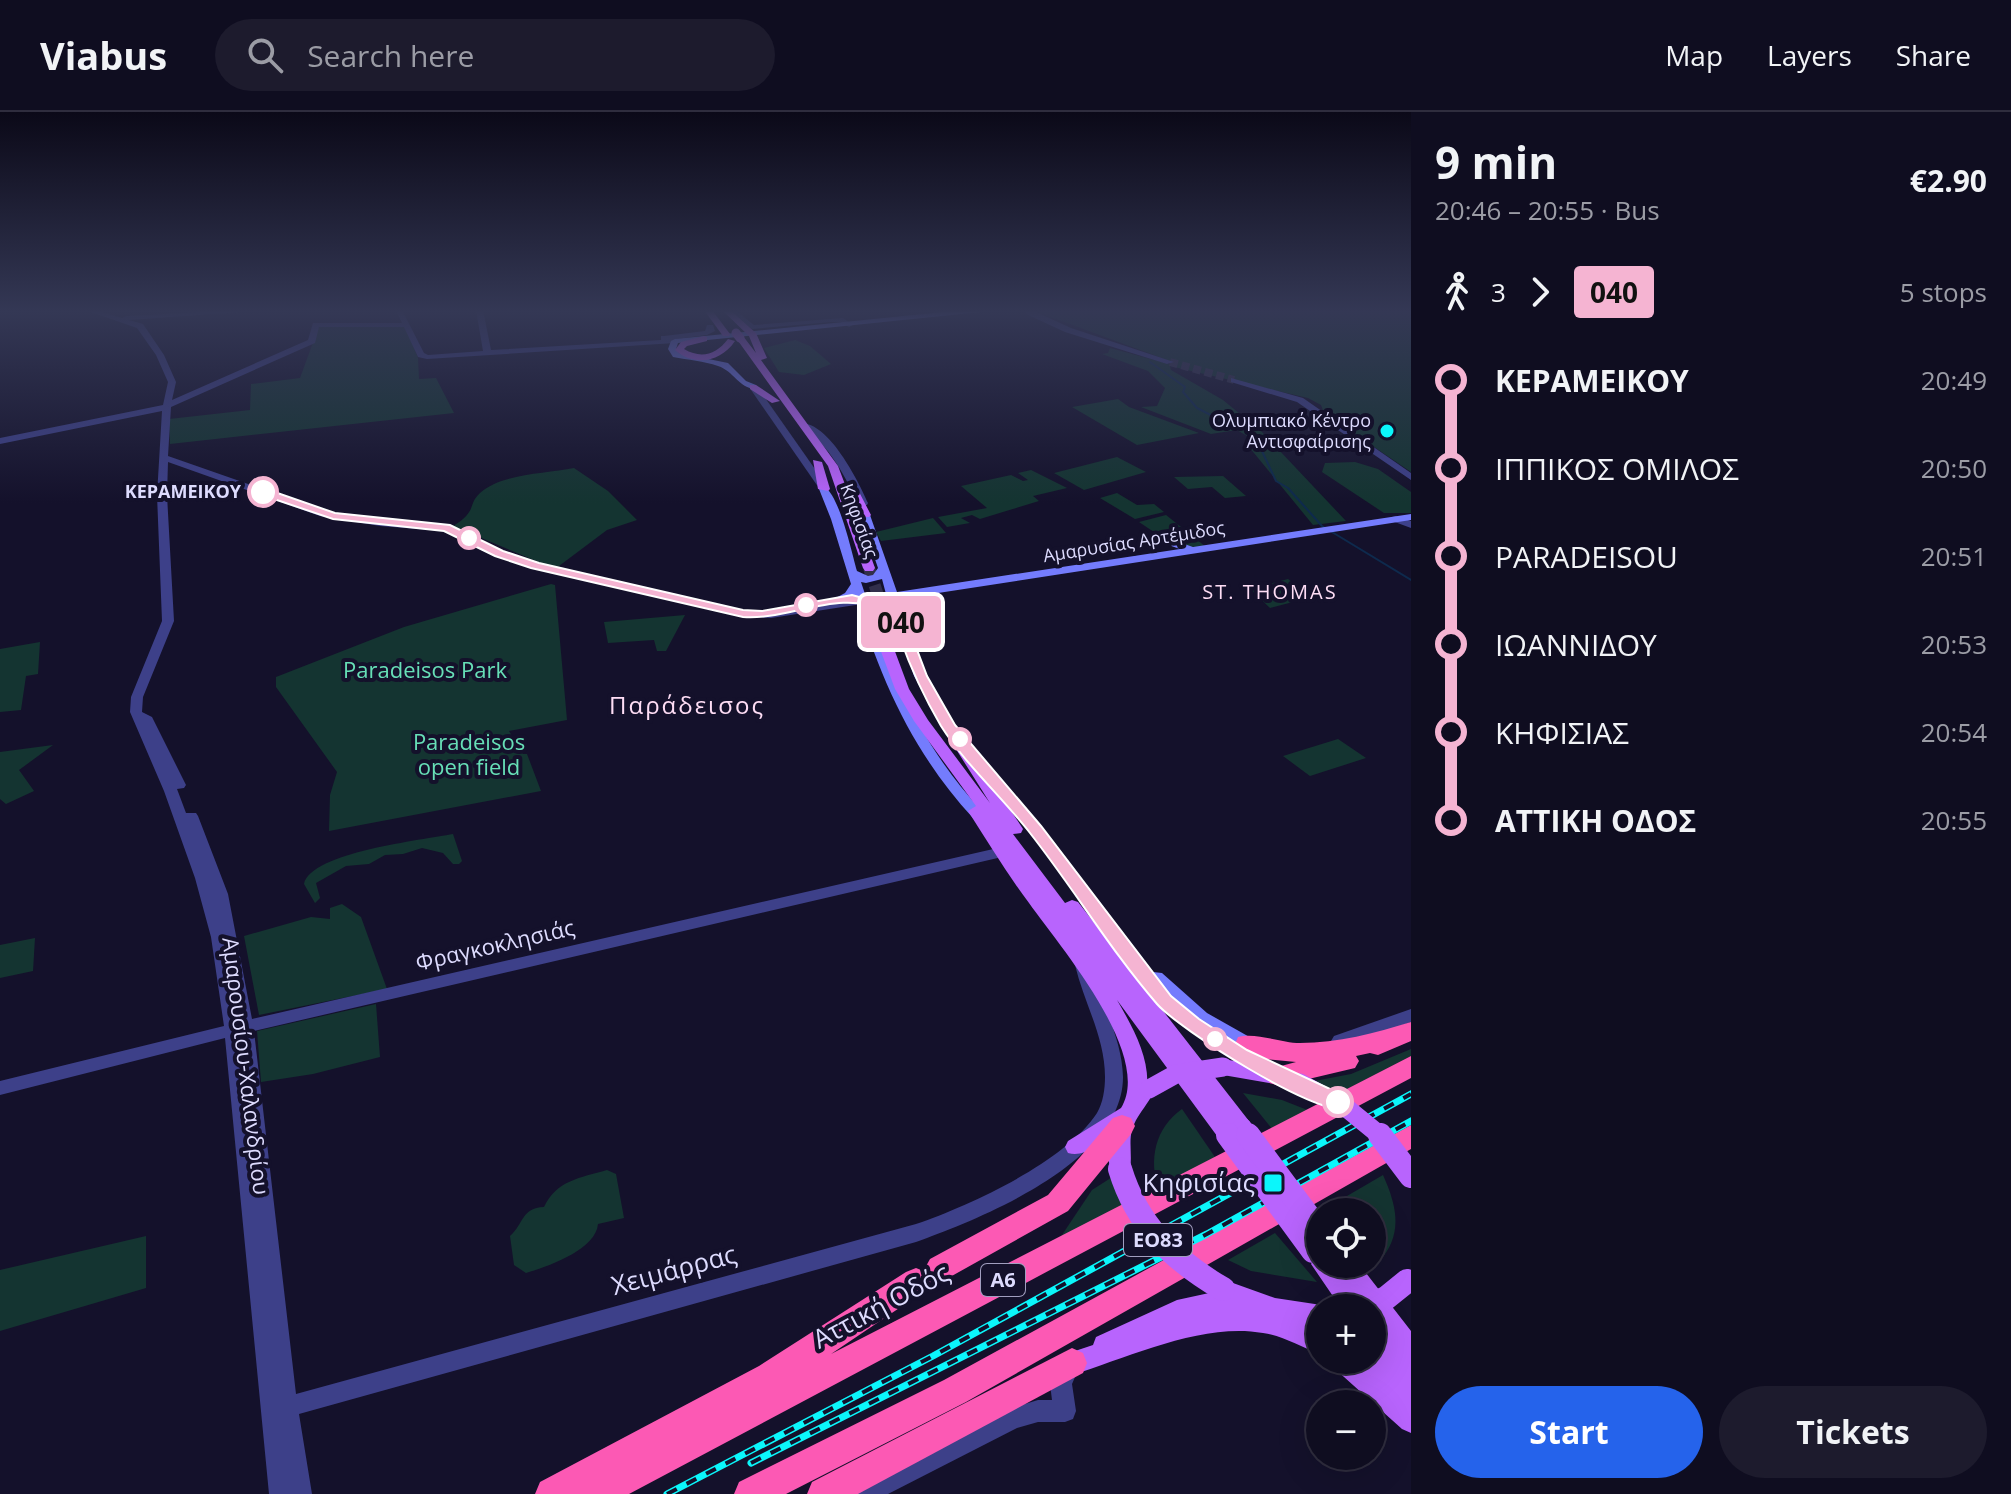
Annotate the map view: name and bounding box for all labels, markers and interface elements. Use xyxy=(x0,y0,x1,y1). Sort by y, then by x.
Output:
search box xyxy=(215,19,775,91)
text: Viabus xyxy=(40,29,167,81)
icon: search xyxy=(243,33,287,77)
text: Search here xyxy=(307,35,474,76)
text: Map xyxy=(1665,36,1723,74)
text: Layers xyxy=(1767,36,1852,74)
text: Share xyxy=(1896,36,1971,74)
text: 9 min xyxy=(1435,132,1557,192)
text: €2.90 xyxy=(1910,160,1987,201)
text: 20:46 – 20:55 · Bus xyxy=(1435,192,1660,228)
icon: walk xyxy=(1435,270,1479,314)
icon: forward xyxy=(1518,270,1562,314)
text: 040 xyxy=(1590,273,1638,311)
text: 3 xyxy=(1491,274,1506,310)
text: 5 stops xyxy=(1900,274,1987,310)
text: ΚΕΡΑΜΕΙΚΟΥ xyxy=(1495,360,1689,401)
text: 20:49 xyxy=(1921,362,1987,398)
place label: Ολυμπιακό Κέντρο Αντισφαίρισης xyxy=(1212,408,1371,453)
marker: Ολυμπιακό Κέντρο Αντισφαίρισης xyxy=(1378,422,1396,440)
text: ΙΠΠΙΚΟΣ ΟΜΙΛΟΣ xyxy=(1495,448,1739,489)
text: 20:50 xyxy=(1921,450,1987,486)
marker: ΚΕΡΑΜΕΙΚΟΥ xyxy=(248,477,278,507)
place label: ΚΕΡΑΜΕΙΚΟΥ xyxy=(125,479,242,503)
street label: Κηφισίας xyxy=(835,480,885,562)
street label: Αμαρυσίας Αρτέμιδος xyxy=(1041,515,1227,567)
unlabelled marker xyxy=(458,527,480,549)
text: PARADEISOU xyxy=(1495,536,1678,577)
text: 20:51 xyxy=(1921,538,1987,574)
district label: ST. THOMAS xyxy=(1202,578,1338,605)
unlabelled marker xyxy=(795,594,817,616)
line badge: 040 xyxy=(855,596,947,648)
text: 040 xyxy=(877,603,925,641)
text: ΙΩΑΝΝΙΔΟΥ xyxy=(1495,624,1657,665)
text: 20:53 xyxy=(1921,626,1987,662)
park label: Paradeisos Park xyxy=(343,654,507,684)
district label: Παράδεισος xyxy=(609,688,765,721)
text: ΚΗΦΙΣΙΑΣ xyxy=(1495,712,1629,753)
text: 20:54 xyxy=(1921,714,1987,750)
park label: Paradeisos open field xyxy=(413,726,525,781)
unlabelled marker xyxy=(949,728,971,750)
text: ΑΤΤΙΚΗ ΟΔΟΣ xyxy=(1495,800,1696,841)
text: 20:55 xyxy=(1921,802,1987,838)
street label: Φραγκοκλησιάς xyxy=(412,911,577,977)
street label: Αμαρουσίου-Χαλανδρίου xyxy=(216,935,278,1196)
unlabelled marker xyxy=(1204,1028,1226,1050)
unlabelled marker xyxy=(1323,1087,1353,1117)
place label: Κηφισίας xyxy=(1143,1164,1255,1200)
marker: Κηφισίας xyxy=(1262,1172,1284,1194)
map controls xyxy=(1306,1198,1386,1470)
button: locate xyxy=(1306,1198,1386,1278)
road number: ΕΟ83 xyxy=(1124,1224,1192,1256)
street label: Χειμάρρας xyxy=(607,1235,740,1303)
street label: Αττική Οδός xyxy=(806,1254,955,1356)
road number: Α6 xyxy=(981,1264,1025,1296)
button: + xyxy=(1306,1294,1386,1374)
button: Start xyxy=(1435,1386,1703,1478)
button: Tickets xyxy=(1719,1386,1987,1478)
button: − xyxy=(1306,1390,1386,1470)

